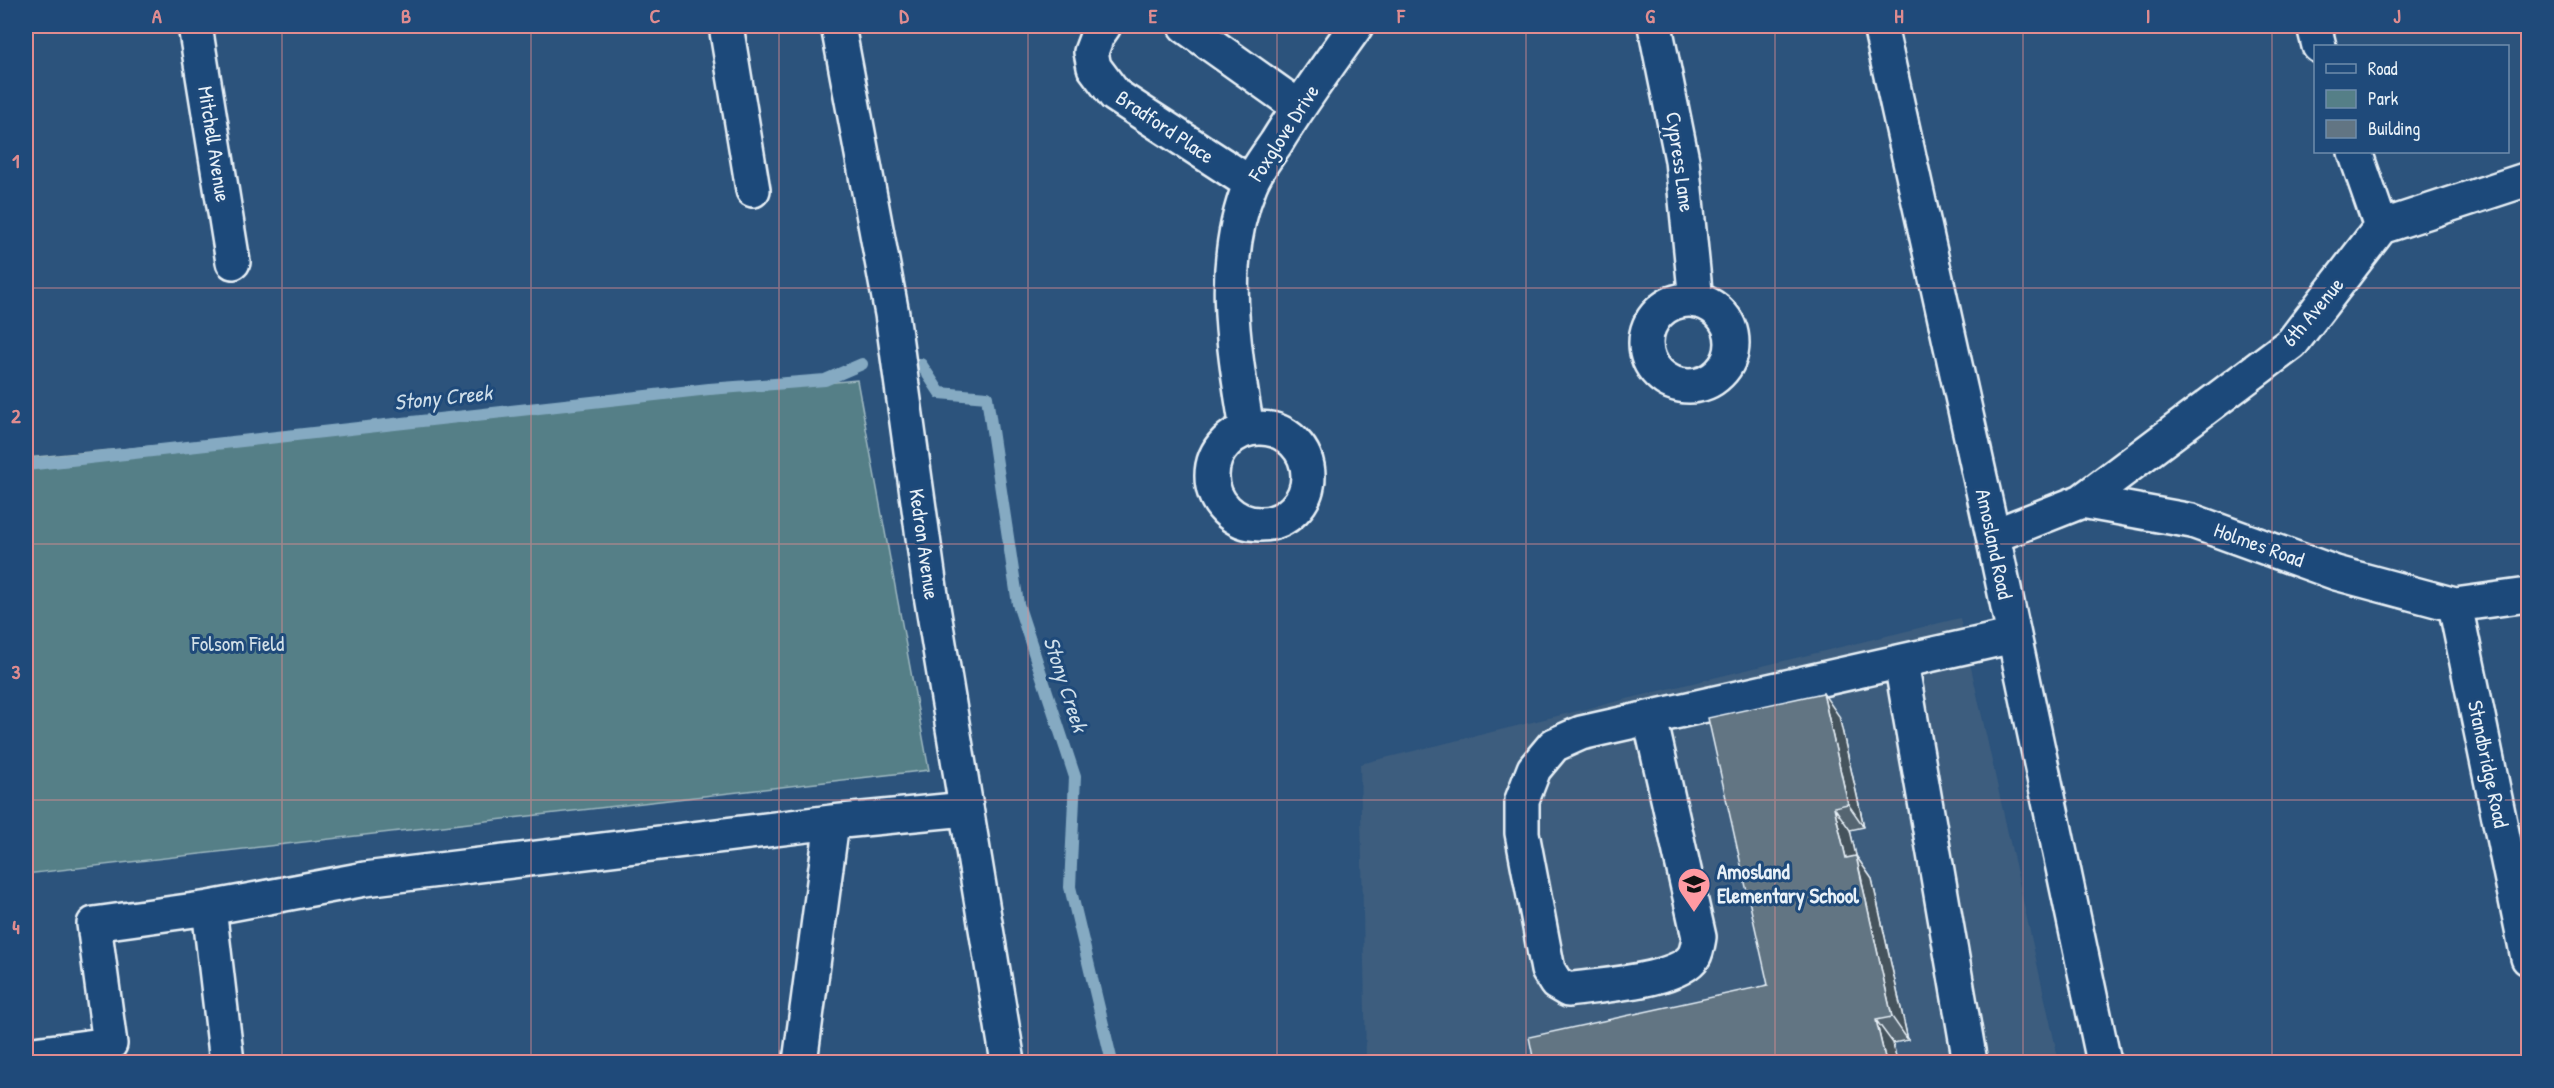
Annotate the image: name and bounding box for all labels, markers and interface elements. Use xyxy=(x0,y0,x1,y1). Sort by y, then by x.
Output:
text: A xyxy=(152,2,162,29)
text: B xyxy=(401,2,411,29)
text: C xyxy=(650,2,661,29)
text: D xyxy=(899,2,909,29)
text: E xyxy=(1149,2,1158,29)
text: F xyxy=(1396,2,1406,29)
text: G xyxy=(1645,2,1655,29)
text: H xyxy=(1894,2,1904,29)
text: I xyxy=(2146,2,2150,29)
text: J xyxy=(2393,2,2401,29)
legend xyxy=(2314,45,2509,153)
text: Road xyxy=(2368,56,2398,81)
street label: Foxglove Drive xyxy=(1241,79,1326,188)
street label: Bradford Place xyxy=(1110,83,1220,170)
street label: Mitchell Avenue xyxy=(191,84,238,204)
text: Park xyxy=(2368,86,2399,111)
street label: Cypress Lane xyxy=(1659,110,1702,214)
text: Building xyxy=(2368,116,2420,141)
text: 1 xyxy=(12,147,20,174)
street label: 6th Avenue xyxy=(2275,271,2350,353)
water label: Stony Creek xyxy=(393,377,495,417)
text: 2 xyxy=(11,402,21,429)
street label: Amosland Road xyxy=(1969,486,2020,602)
street label: Kedron Avenue xyxy=(902,487,947,601)
street label: Holmes Road xyxy=(2210,515,2308,574)
park label: Folsom Field xyxy=(191,629,284,658)
water label: Stony Creek xyxy=(1037,633,1096,737)
text: 3 xyxy=(12,658,21,685)
street label: Standbridge Road xyxy=(2461,698,2516,830)
place label: Amosland Elementary School xyxy=(1717,857,1859,911)
school or university icon: Amosland Elementary School xyxy=(1676,866,1712,913)
text: 4 xyxy=(12,913,20,940)

